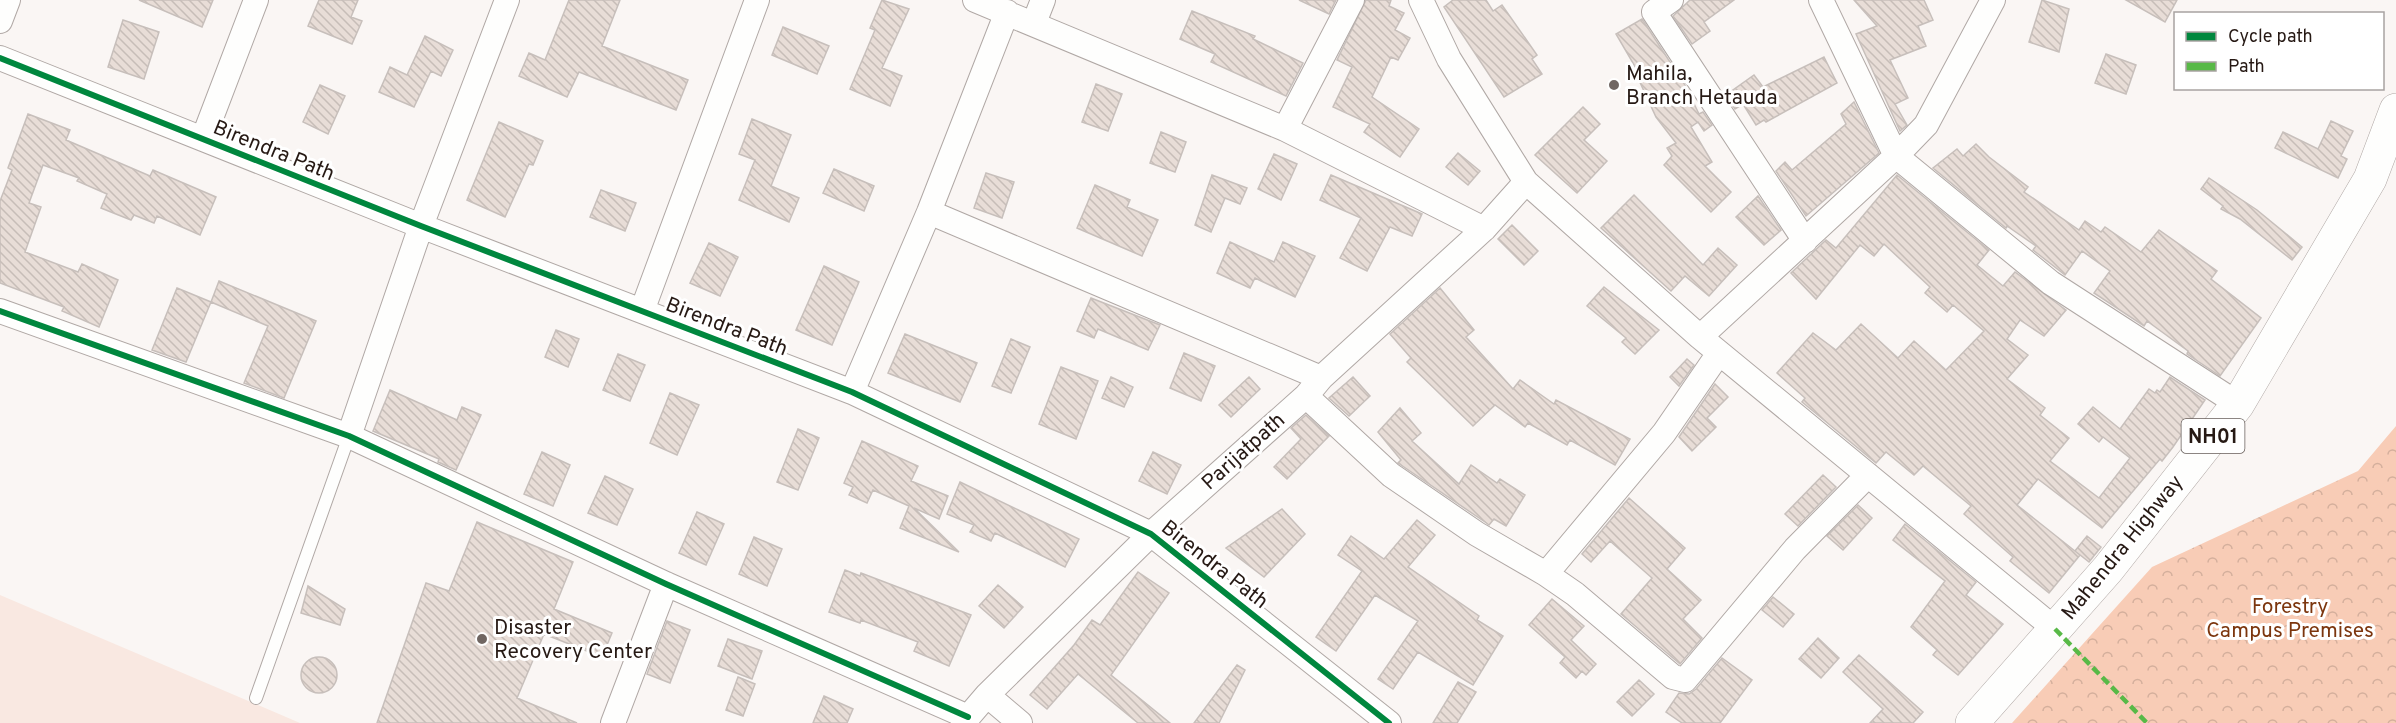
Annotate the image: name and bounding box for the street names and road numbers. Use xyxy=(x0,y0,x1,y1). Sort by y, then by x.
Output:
street label: Birendra Path xyxy=(209,115,338,188)
street label: Birendra Path xyxy=(661,292,791,363)
street label: Parijatpath xyxy=(1196,407,1292,497)
road number: NH01 xyxy=(2182,419,2244,453)
street label: Mahendra Highway xyxy=(2056,470,2190,626)
street label: Birendra Path xyxy=(1155,515,1273,615)

